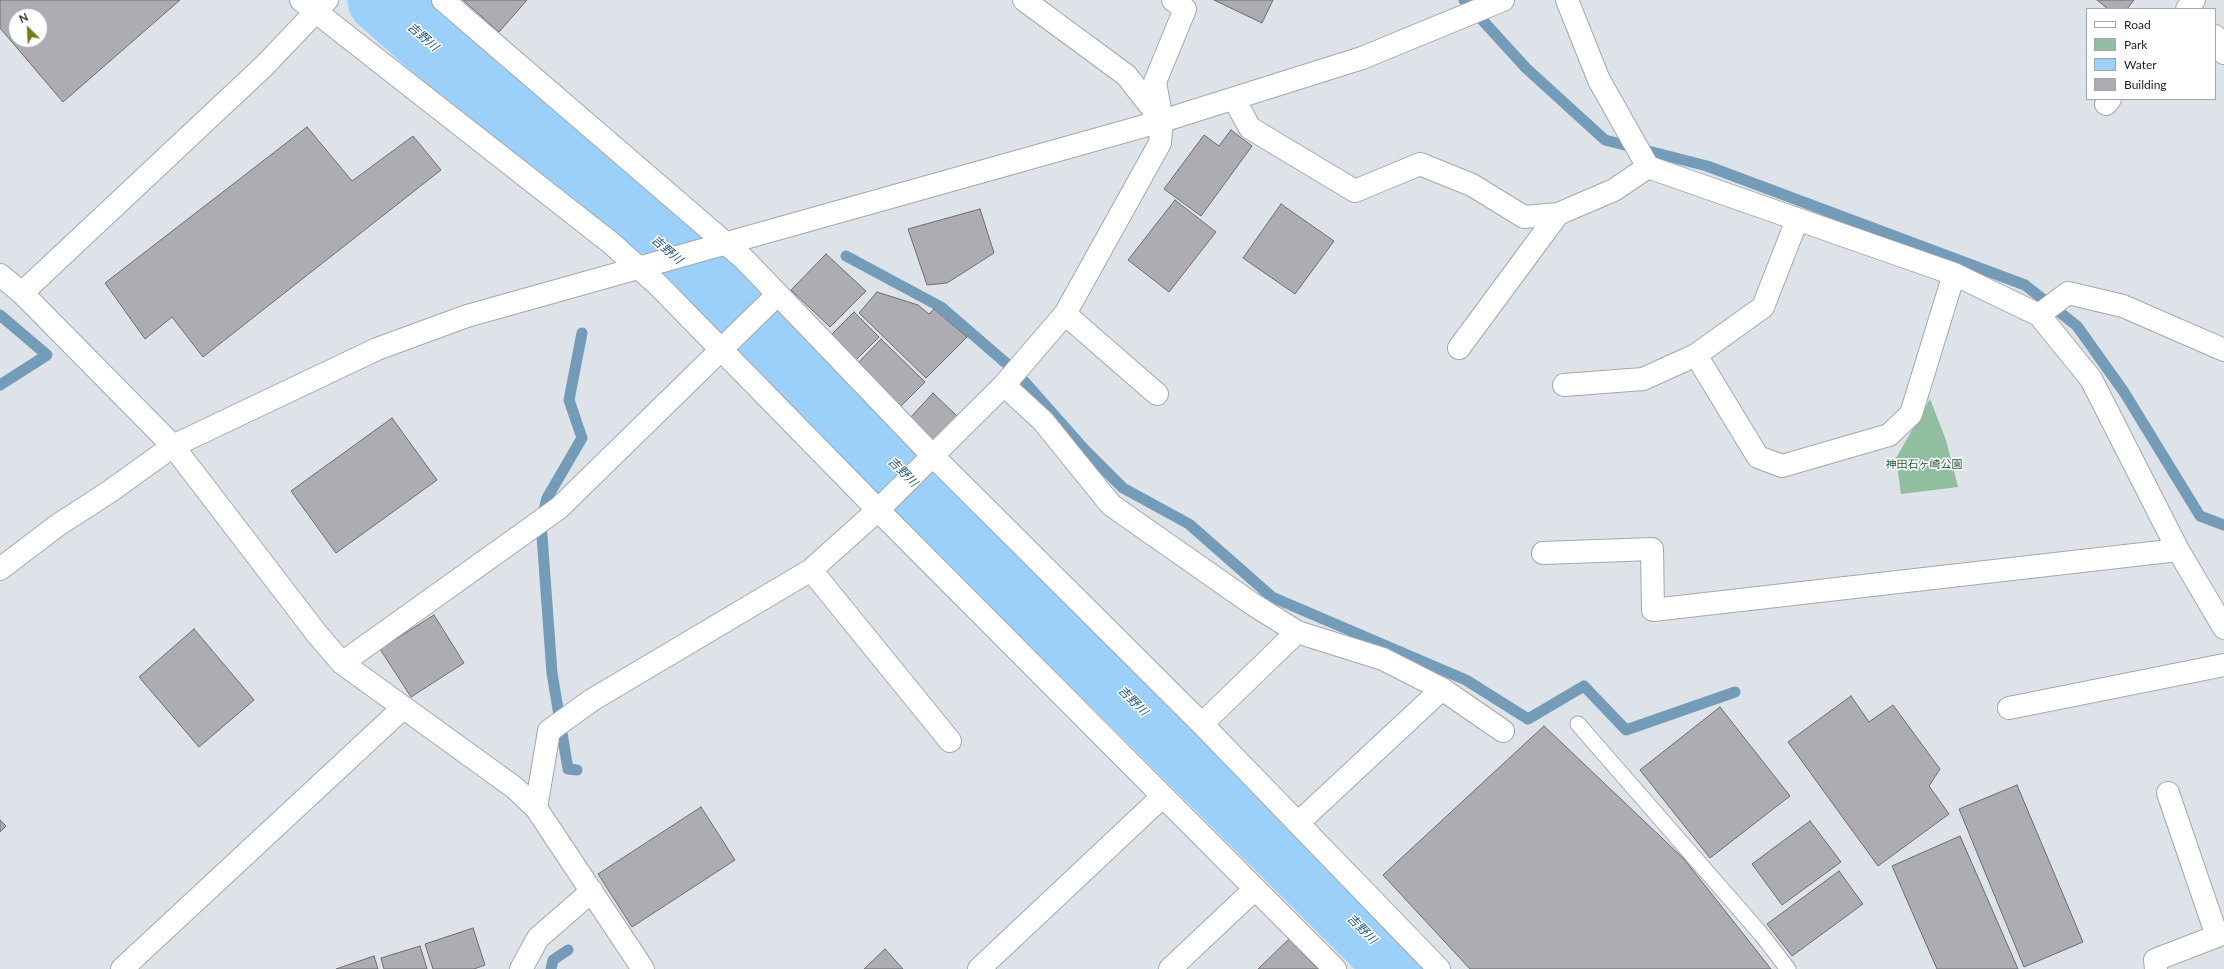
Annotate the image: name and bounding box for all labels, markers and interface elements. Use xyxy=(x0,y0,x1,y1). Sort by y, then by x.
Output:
north arrow xyxy=(8,8,48,48)
legend xyxy=(2086,8,2216,100)
text: N xyxy=(17,10,30,25)
text: Road xyxy=(2124,17,2151,32)
water label: 吉野川 xyxy=(405,20,441,54)
text: Park xyxy=(2124,37,2147,52)
text: Water xyxy=(2124,57,2157,72)
text: Building xyxy=(2124,77,2167,92)
water label: 吉野川 xyxy=(649,233,685,267)
water label: 吉野川 xyxy=(885,454,921,490)
park label: 神田石ヶ崎公園 xyxy=(1886,457,1962,471)
water label: 吉野川 xyxy=(1115,683,1151,719)
water label: 吉野川 xyxy=(1344,911,1380,947)

